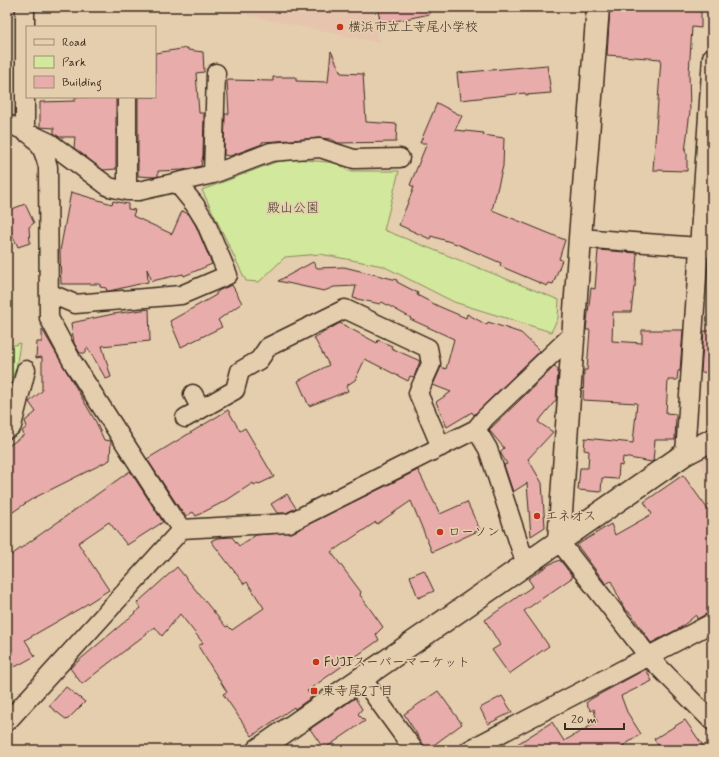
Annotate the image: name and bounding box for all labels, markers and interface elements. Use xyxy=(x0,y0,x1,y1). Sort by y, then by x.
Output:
place label: 横浜市立上寺尾小学校 xyxy=(348,19,478,36)
marker: 横浜市立上寺尾小学校 xyxy=(335,22,345,32)
legend xyxy=(26,26,156,98)
text: Road xyxy=(62,35,86,51)
text: Park xyxy=(62,55,86,71)
text: Building xyxy=(62,75,102,92)
park label: 殿山公園 xyxy=(267,200,319,217)
place label: エネオス xyxy=(545,508,596,525)
marker: エネオス xyxy=(532,511,542,521)
place label: ローソン xyxy=(448,524,500,541)
marker: ローソン xyxy=(435,527,445,537)
place label: FUJIスーパーマーケット xyxy=(324,654,470,671)
marker: FUJIスーパーマーケット xyxy=(311,657,321,667)
place label: 東寺尾2丁目 xyxy=(322,683,393,700)
marker: 東寺尾2丁目 xyxy=(309,686,319,696)
scale bar xyxy=(565,705,624,731)
text: 20 m xyxy=(571,712,597,728)

